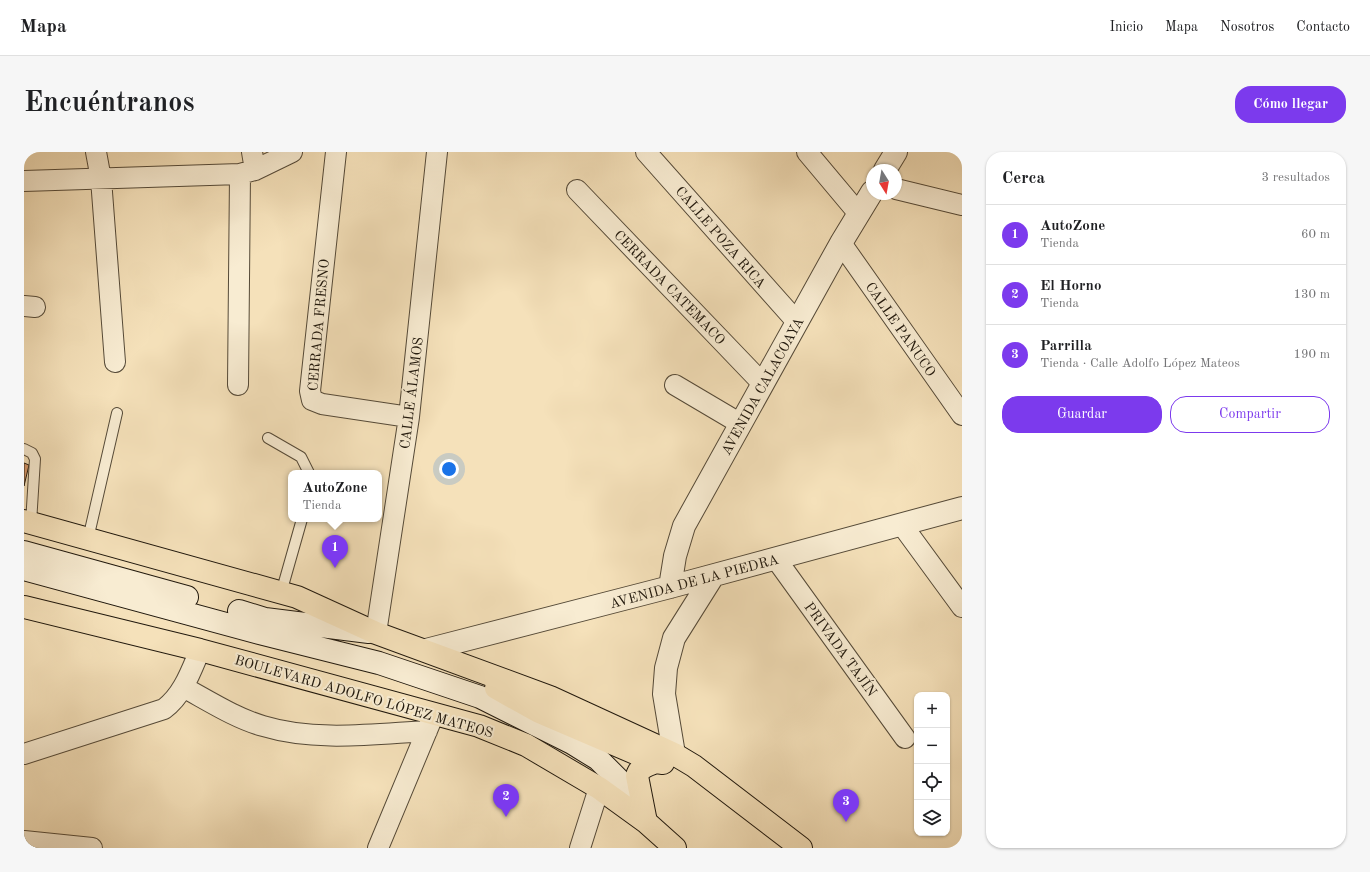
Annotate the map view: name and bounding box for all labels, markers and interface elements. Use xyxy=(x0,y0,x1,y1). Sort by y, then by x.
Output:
text: Mapa xyxy=(20,18,67,37)
text: Inicio xyxy=(1109,20,1143,34)
text: Mapa xyxy=(1165,20,1198,34)
text: Nosotros xyxy=(1220,20,1274,34)
text: Contacto xyxy=(1296,20,1350,34)
button: Cómo llegar xyxy=(1235,86,1346,123)
text: Encuéntranos xyxy=(24,90,194,118)
north arrow xyxy=(866,164,902,200)
text: Cerca xyxy=(1002,170,1045,187)
text: 3 resultados xyxy=(1262,171,1330,184)
street label: CALLE POZA RICA xyxy=(672,184,768,291)
text: AutoZone xyxy=(1040,219,1105,234)
street label: CERRADA CATEMACO xyxy=(611,228,728,348)
text: 1 xyxy=(1011,228,1019,241)
text: 60 m xyxy=(1301,228,1330,241)
text: Tienda xyxy=(1040,237,1079,250)
street label: CERRADA FRESNO xyxy=(306,258,332,392)
text: El Horno xyxy=(1040,279,1102,294)
street label: CALLE PANUCO xyxy=(863,280,938,379)
text: 2 xyxy=(1011,288,1019,301)
text: 130 m xyxy=(1293,288,1330,301)
text: Tienda xyxy=(1040,297,1079,310)
street label: AVENIDA CALACOAYA xyxy=(719,315,807,458)
street label: CALLE ÁLAMOS xyxy=(395,336,426,450)
text: Parrilla xyxy=(1040,339,1092,354)
text: 3 xyxy=(1011,348,1019,361)
text: 190 m xyxy=(1293,348,1330,361)
text: Tienda · Calle Adolfo López Mateos xyxy=(1040,357,1240,370)
button: Guardar xyxy=(1002,396,1162,433)
button: Compartir xyxy=(1170,396,1330,433)
your location xyxy=(439,459,459,479)
popup xyxy=(288,470,382,522)
text: AutoZone xyxy=(302,481,368,496)
text: Tienda xyxy=(302,499,341,512)
pin: 1 xyxy=(322,535,348,568)
street label: AVENIDA DE LA PIEDRA xyxy=(608,553,781,611)
street label: PRIVADA TAJÍN xyxy=(801,598,882,699)
street label: BOULEVARD ADOLFO LÓPEZ MATEOS xyxy=(233,649,496,741)
map controls xyxy=(914,692,950,836)
button: + xyxy=(914,692,950,728)
button: − xyxy=(914,728,950,764)
button: locate xyxy=(914,764,950,800)
pin: 2 xyxy=(493,784,519,817)
pin: 3 xyxy=(833,789,859,822)
button: layers xyxy=(914,800,950,836)

